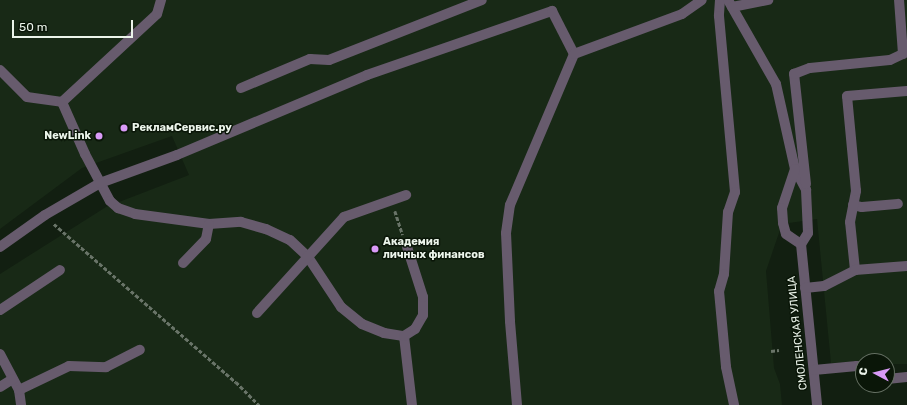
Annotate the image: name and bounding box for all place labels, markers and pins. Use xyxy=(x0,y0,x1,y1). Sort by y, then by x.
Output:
place label: РекламСервис.ру xyxy=(132,121,232,135)
marker: РекламСервис.ру xyxy=(119,123,129,133)
place label: NewLink xyxy=(44,129,91,143)
marker: NewLink xyxy=(94,131,104,141)
place label: Академия личных финансов xyxy=(383,236,485,262)
marker: Академия личных финансов xyxy=(370,244,380,254)

